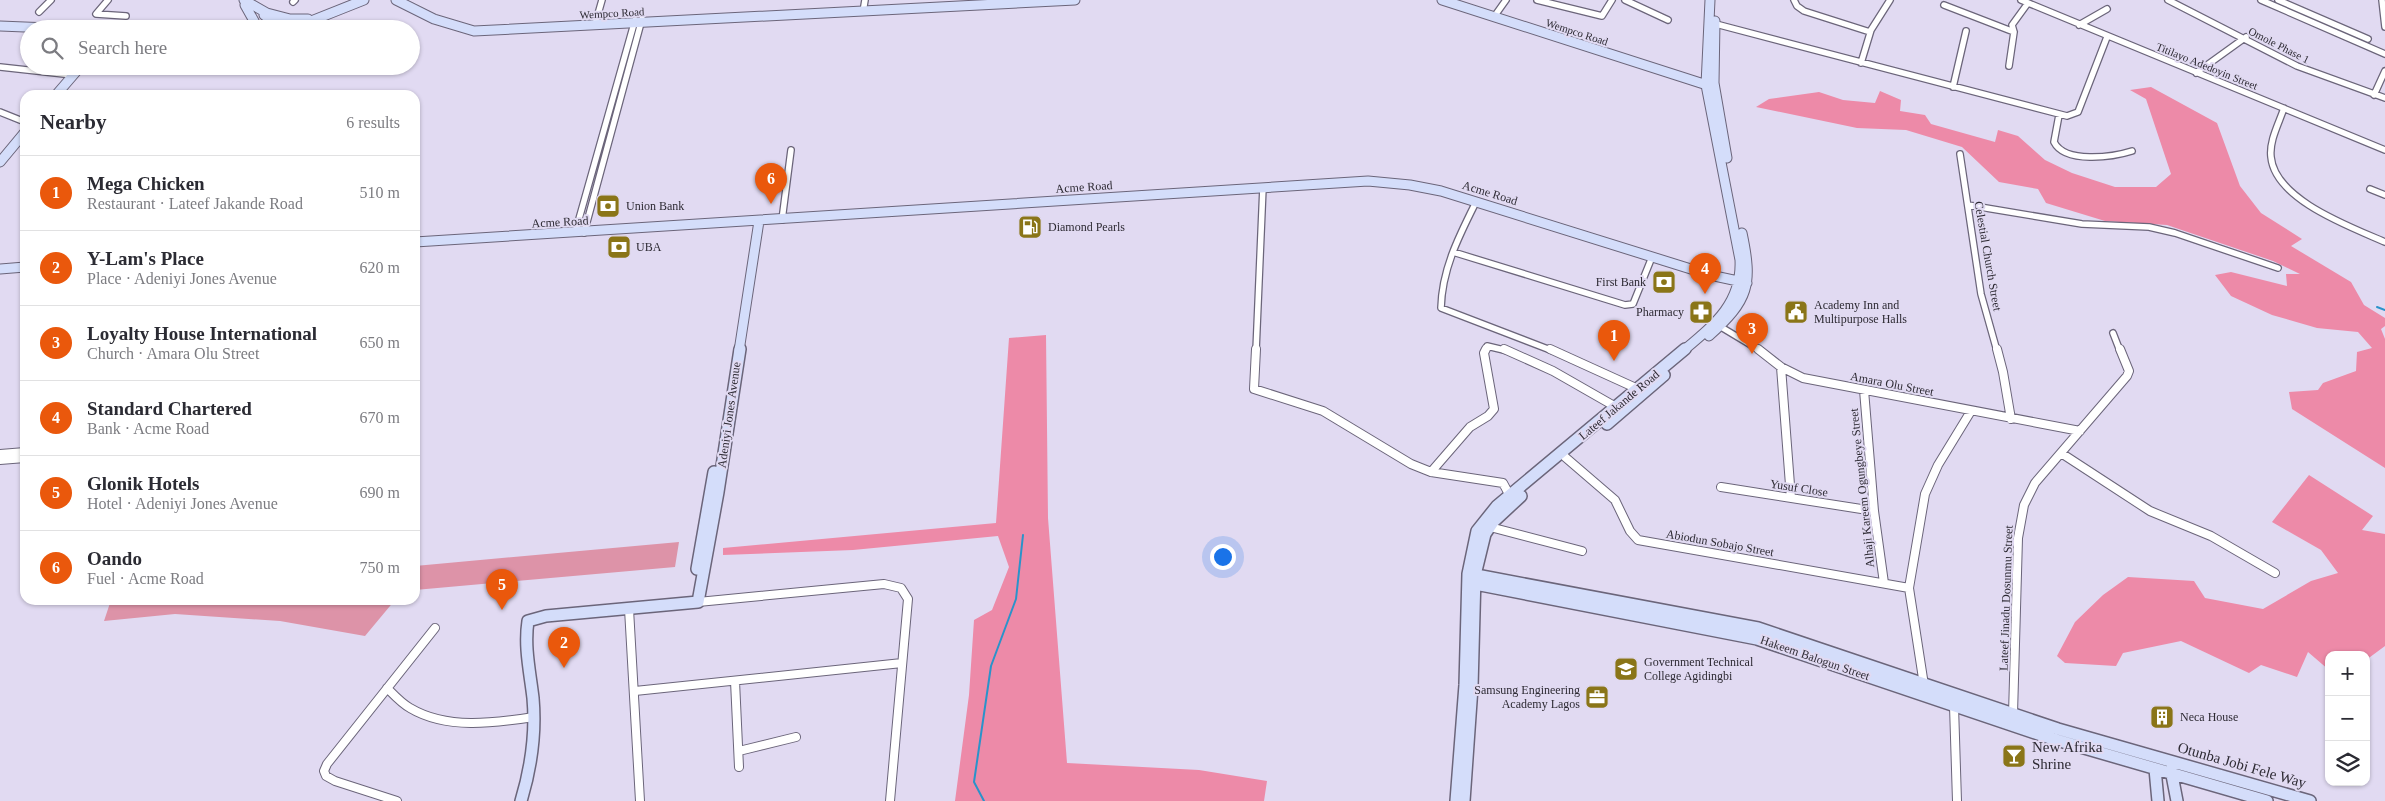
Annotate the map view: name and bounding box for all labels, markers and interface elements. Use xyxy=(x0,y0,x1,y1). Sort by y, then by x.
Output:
street label: Wempco Road xyxy=(579,5,645,21)
street label: Wempco Road xyxy=(1544,16,1610,48)
search box xyxy=(20,20,420,75)
street label: Omole Phase 1 xyxy=(2247,25,2311,65)
icon: search xyxy=(38,34,66,62)
text: Search here xyxy=(78,37,167,58)
street label: Titilayo Adedoyin Street xyxy=(2155,40,2259,92)
text: Nearby xyxy=(40,110,107,134)
text: 6 results xyxy=(346,114,400,131)
pin: 6 xyxy=(755,163,787,204)
text: Mega Chicken xyxy=(87,173,205,194)
street label: Acme Road xyxy=(1055,178,1113,196)
street label: Acme Road xyxy=(1461,178,1519,208)
text: 1 xyxy=(52,184,60,201)
text: 510 m xyxy=(360,184,400,201)
bank icon: Union Bank xyxy=(595,193,621,219)
text: Restaurant · Lateef Jakande Road xyxy=(87,195,303,212)
place label: Union Bank xyxy=(626,199,684,213)
street label: Celestial Church Street xyxy=(1971,200,2005,313)
street label: Acme Road xyxy=(531,214,589,230)
fuel station icon: Diamond Pearls xyxy=(1017,214,1043,240)
place label: Diamond Pearls xyxy=(1048,220,1125,234)
bank icon: UBA xyxy=(606,234,632,260)
place label: UBA xyxy=(636,240,662,254)
text: Y-Lam's Place xyxy=(87,248,204,269)
pin: 4 xyxy=(1689,253,1721,294)
text: 2 xyxy=(52,259,60,276)
text: 620 m xyxy=(360,259,400,276)
bank icon: First Bank xyxy=(1651,269,1677,295)
text: Place · Adeniyi Jones Avenue xyxy=(87,270,277,287)
place label: First Bank xyxy=(1596,275,1646,289)
place label: Academy Inn and Multipurpose Halls xyxy=(1814,298,1907,326)
pharmacy icon: Pharmacy xyxy=(1688,299,1714,325)
public building icon: Academy Inn and Multipurpose Halls xyxy=(1783,299,1809,325)
place label: Pharmacy xyxy=(1636,305,1684,319)
pin: 3 xyxy=(1736,313,1768,354)
pin: 1 xyxy=(1598,320,1630,361)
text: Loyalty House International xyxy=(87,323,317,344)
text: 3 xyxy=(52,334,60,351)
text: 650 m xyxy=(360,334,400,351)
text: Church · Amara Olu Street xyxy=(87,345,259,362)
street label: Adeniyi Jones Avenue xyxy=(715,361,743,469)
street label: Lateef Jakande Road xyxy=(1576,367,1662,443)
street label: Amara Olu Street xyxy=(1849,369,1936,399)
text: Standard Chartered xyxy=(87,398,252,419)
street label: Alhaji Kareem Ogungbeye Street xyxy=(1847,407,1877,568)
text: 4 xyxy=(52,409,60,426)
text: 670 m xyxy=(360,409,400,426)
text: Bank · Acme Road xyxy=(87,420,209,437)
text: Glonik Hotels xyxy=(87,473,199,494)
street label: Yusuf Close xyxy=(1769,477,1829,499)
text: 5 xyxy=(52,484,60,501)
text: 690 m xyxy=(360,484,400,501)
text: Hotel · Adeniyi Jones Avenue xyxy=(87,495,278,512)
street label: Lateef Jinadu Dosunmu Street xyxy=(1996,524,2016,671)
street label: Abiodun Sobajo Street xyxy=(1665,527,1776,560)
your location xyxy=(1210,544,1236,570)
text: Oando xyxy=(87,548,142,569)
text: 6 xyxy=(52,559,60,576)
text: 750 m xyxy=(360,559,400,576)
pin: 5 xyxy=(486,569,518,610)
text: Fuel · Acme Road xyxy=(87,570,204,587)
pin: 2 xyxy=(548,627,580,668)
street label: Hakeem Balogun Street xyxy=(1759,633,1872,683)
map controls xyxy=(2325,651,2370,786)
button: + xyxy=(2325,651,2370,696)
place label: Government Technical College Agidingbi xyxy=(1644,655,1754,683)
school or university icon: Government Technical College Agidingbi xyxy=(1613,656,1639,682)
place label: Samsung Engineering Academy Lagos xyxy=(1474,683,1580,711)
office icon: Samsung Engineering Academy Lagos xyxy=(1584,684,1610,710)
button: − xyxy=(2325,696,2370,741)
building icon: Neca House xyxy=(2149,704,2175,730)
place label: Neca House xyxy=(2180,710,2238,724)
place label: New Afrika Shrine xyxy=(2032,739,2103,772)
street label: Otunba Jobi Fele Way xyxy=(2176,739,2309,791)
button: layers xyxy=(2325,741,2370,786)
bar icon: New Afrika Shrine xyxy=(2001,743,2027,769)

